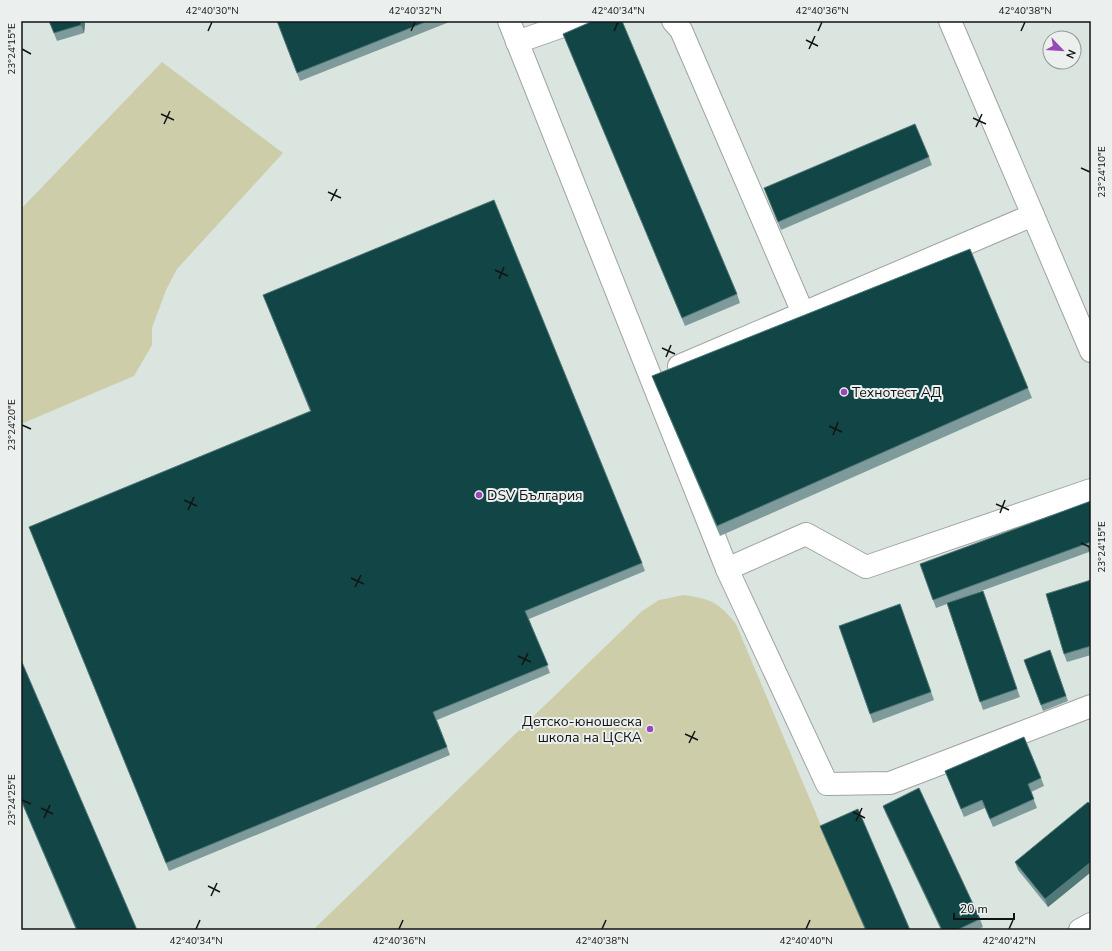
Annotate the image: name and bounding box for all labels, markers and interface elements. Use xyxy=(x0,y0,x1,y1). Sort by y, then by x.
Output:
text: 42°40'30"N xyxy=(185,4,239,18)
text: 42°40'32"N xyxy=(388,4,442,18)
text: 42°40'34"N xyxy=(591,4,645,18)
text: 42°40'36"N xyxy=(795,4,849,18)
text: 42°40'38"N xyxy=(998,4,1052,18)
text: 23°24'15"E xyxy=(5,23,19,75)
north arrow xyxy=(1042,30,1082,70)
text: N xyxy=(1062,47,1079,61)
text: 23°24'10"E xyxy=(1095,146,1109,198)
place label: Технотест АД xyxy=(852,383,942,402)
marker: Технотест АД xyxy=(839,387,849,397)
text: 23°24'20"E xyxy=(5,399,19,451)
place label: DSV България xyxy=(487,486,583,505)
marker: DSV България xyxy=(474,490,484,500)
text: 23°24'15"E xyxy=(1095,521,1109,573)
place label: Детско-юношеска школа на ЦСКА xyxy=(522,712,642,747)
marker: Детско-юношеска школа на ЦСКА xyxy=(645,724,655,734)
text: 23°24'25"E xyxy=(5,774,19,826)
scale bar xyxy=(954,895,1014,921)
text: 20 m xyxy=(960,901,988,917)
text: 42°40'34"N xyxy=(169,934,223,948)
text: 42°40'36"N xyxy=(372,934,426,948)
text: 42°40'38"N xyxy=(575,934,629,948)
text: 42°40'40"N xyxy=(779,934,833,948)
text: 42°40'42"N xyxy=(982,934,1036,948)

